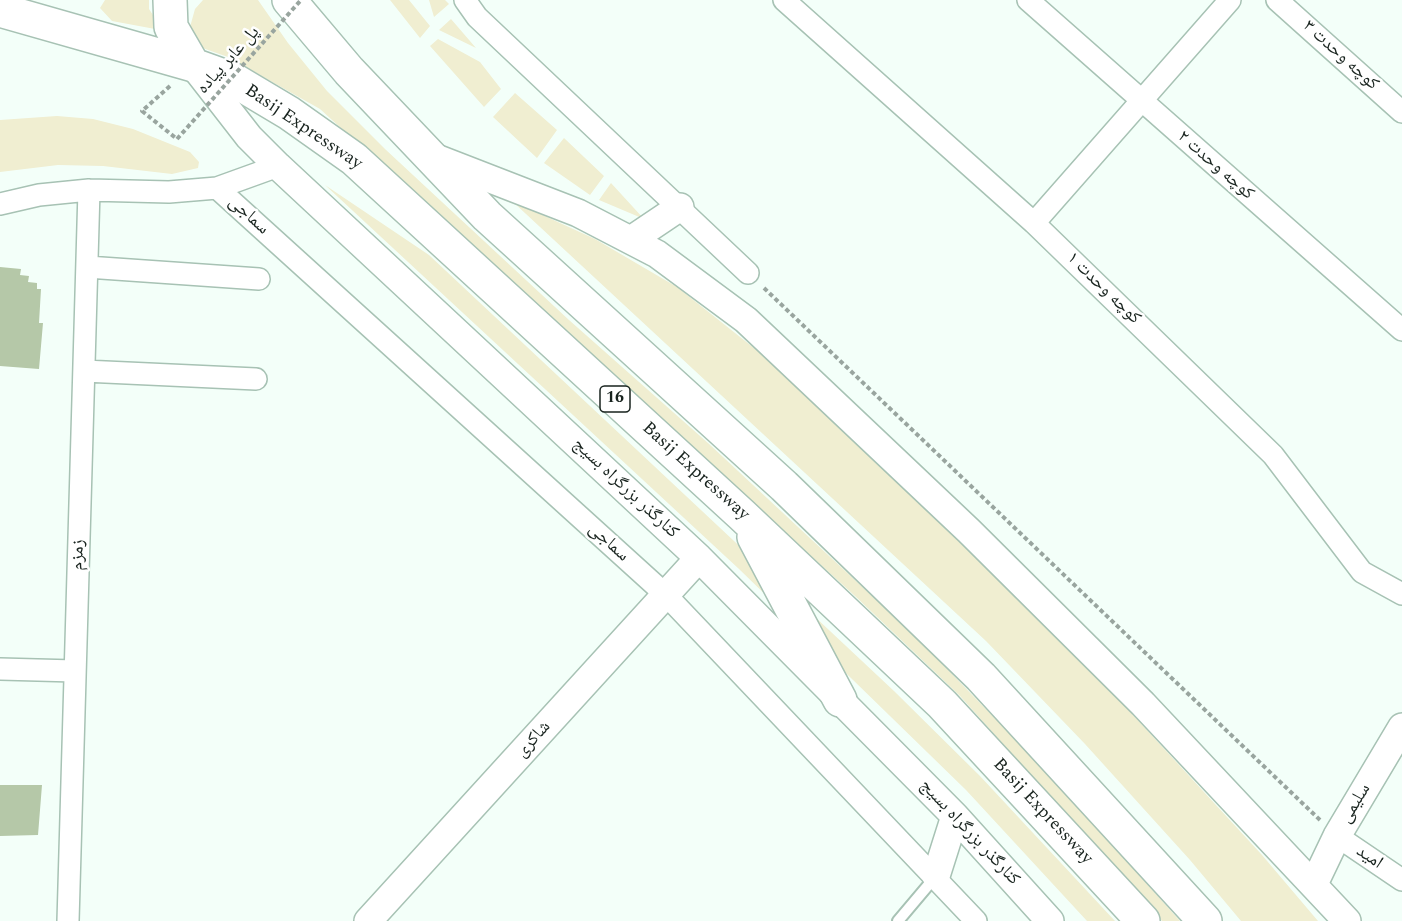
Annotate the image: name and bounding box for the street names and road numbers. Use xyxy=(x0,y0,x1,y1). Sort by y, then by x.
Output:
street label: کوچه وحدت ۳ xyxy=(1298,16,1382,96)
street label: پل عابر پیاده xyxy=(193,23,265,99)
street label: Basij Expressway xyxy=(240,81,366,175)
street label: کوچه وحدت ۲ xyxy=(1172,127,1258,205)
street label: سماجی xyxy=(223,192,273,240)
street label: کوچه وحدت ۱ xyxy=(1061,248,1145,330)
road number: 16 xyxy=(600,386,630,412)
street label: Basij Expressway xyxy=(637,418,753,526)
street label: کنارگذر بزرگراه بسیج xyxy=(568,434,682,544)
street label: سماجی xyxy=(583,519,633,567)
street label: زمزم xyxy=(68,539,90,571)
street label: شاکری xyxy=(512,717,556,763)
street label: Basij Expressway xyxy=(987,754,1097,870)
street label: کنارگذر بزرگراه بسیج xyxy=(914,776,1024,890)
street label: سلیمی xyxy=(1336,780,1376,828)
street label: امید xyxy=(1352,841,1386,875)

